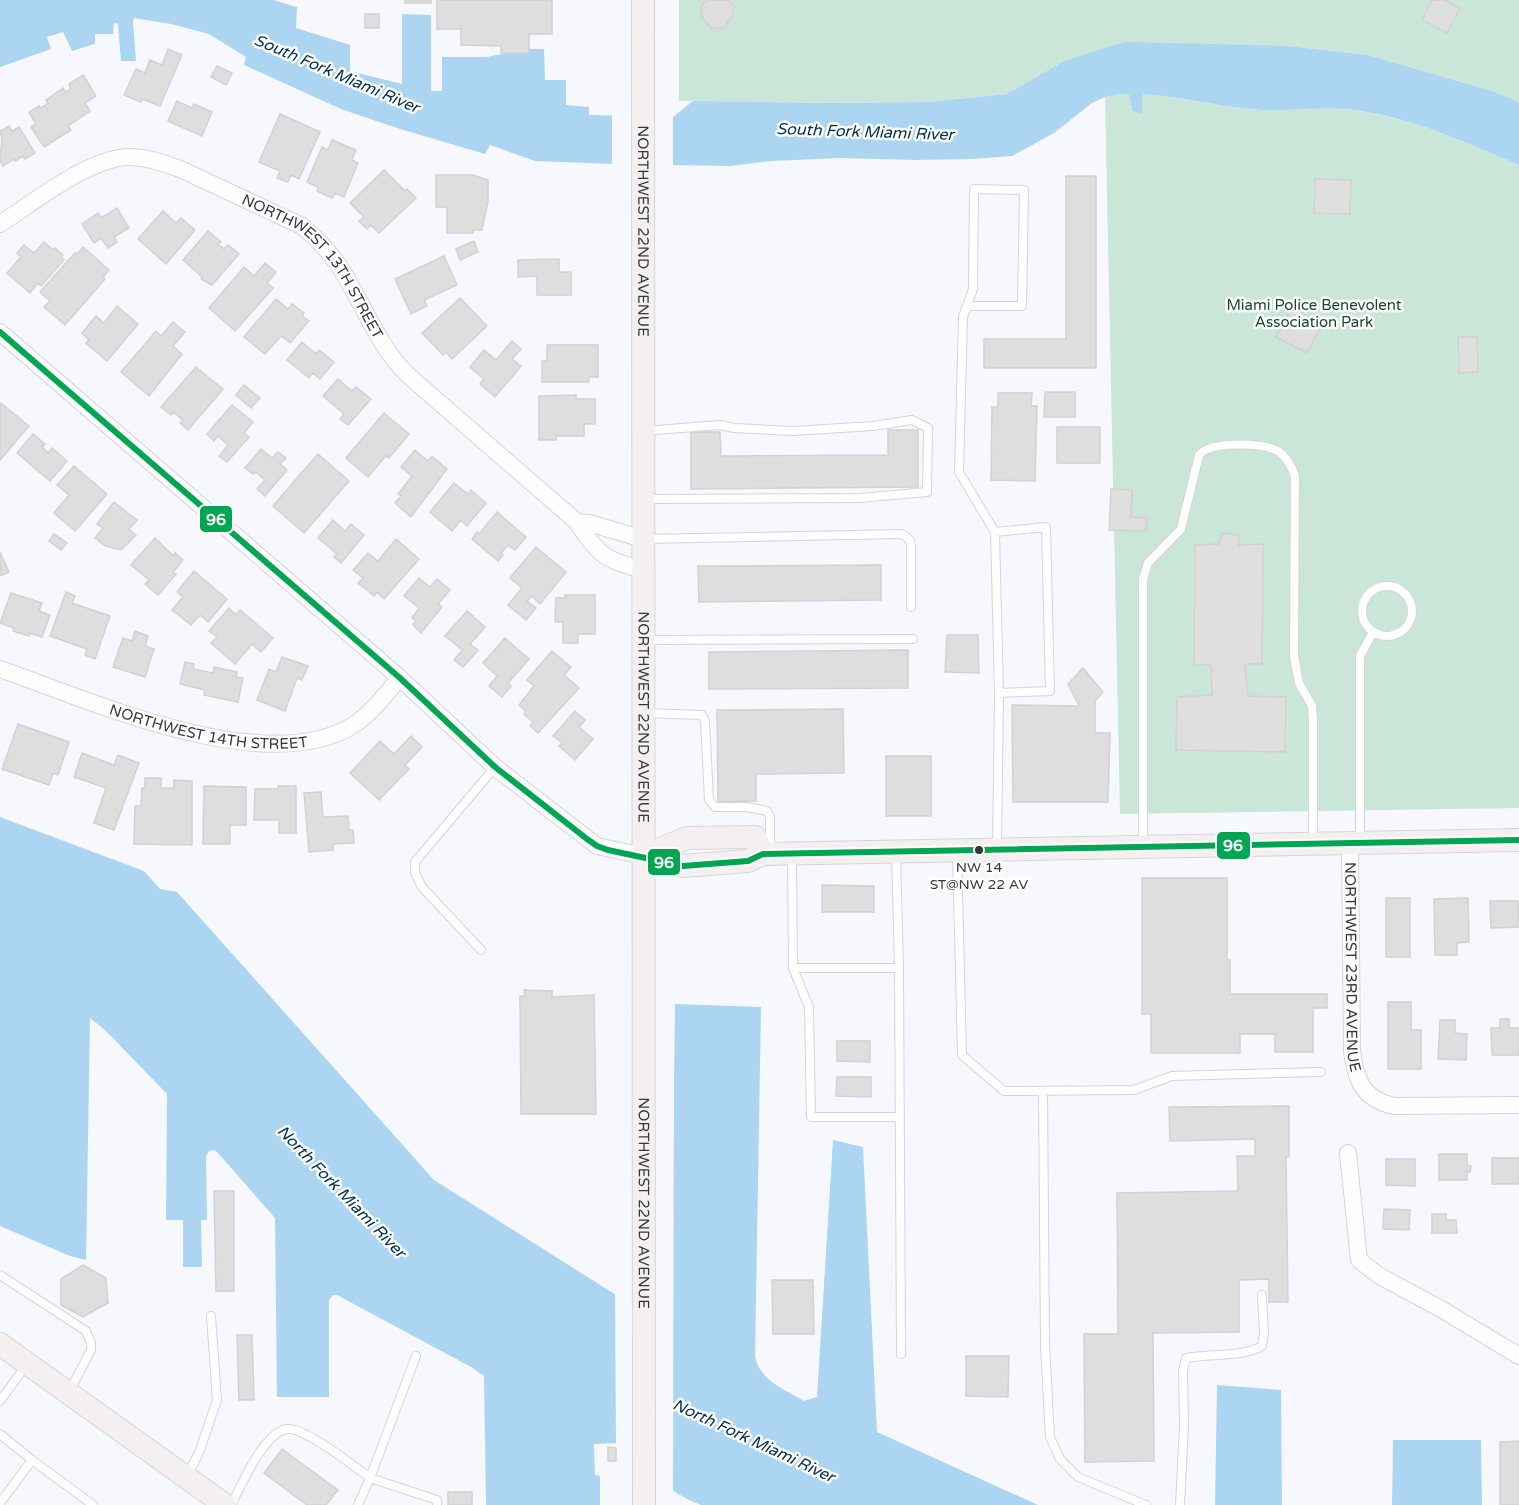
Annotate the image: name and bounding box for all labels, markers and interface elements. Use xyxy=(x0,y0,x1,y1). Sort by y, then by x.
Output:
water label: South Fork Miami River xyxy=(251,30,424,118)
water label: South Fork Miami River xyxy=(776,119,956,145)
street label: NORTHWEST 22ND AVENUE xyxy=(634,125,652,337)
street label: NORTHWEST 13TH STREET xyxy=(239,190,387,342)
park label: Miami Police Benevolent Association Park xyxy=(1227,296,1402,331)
line badge: 96 xyxy=(199,505,233,533)
text: 96 xyxy=(206,510,226,530)
street label: NORTHWEST 22ND AVENUE xyxy=(634,611,653,823)
street label: NORTHWEST 14TH STREET xyxy=(107,700,309,753)
line badge: 96 xyxy=(1216,831,1251,860)
text: 96 xyxy=(1223,836,1243,856)
marker: NW 14 ST@NW 22 AV xyxy=(973,844,985,856)
line badge: 96 xyxy=(647,848,681,876)
text: 96 xyxy=(654,853,674,873)
place label: NW 14 ST@NW 22 AV xyxy=(930,859,1029,893)
street label: NORTHWEST 23RD AVENUE xyxy=(1341,862,1365,1074)
street label: NORTHWEST 22ND AVENUE xyxy=(635,1097,653,1309)
water label: North Fork Miami River xyxy=(273,1121,411,1263)
water label: North Fork Miami River xyxy=(669,1395,839,1488)

